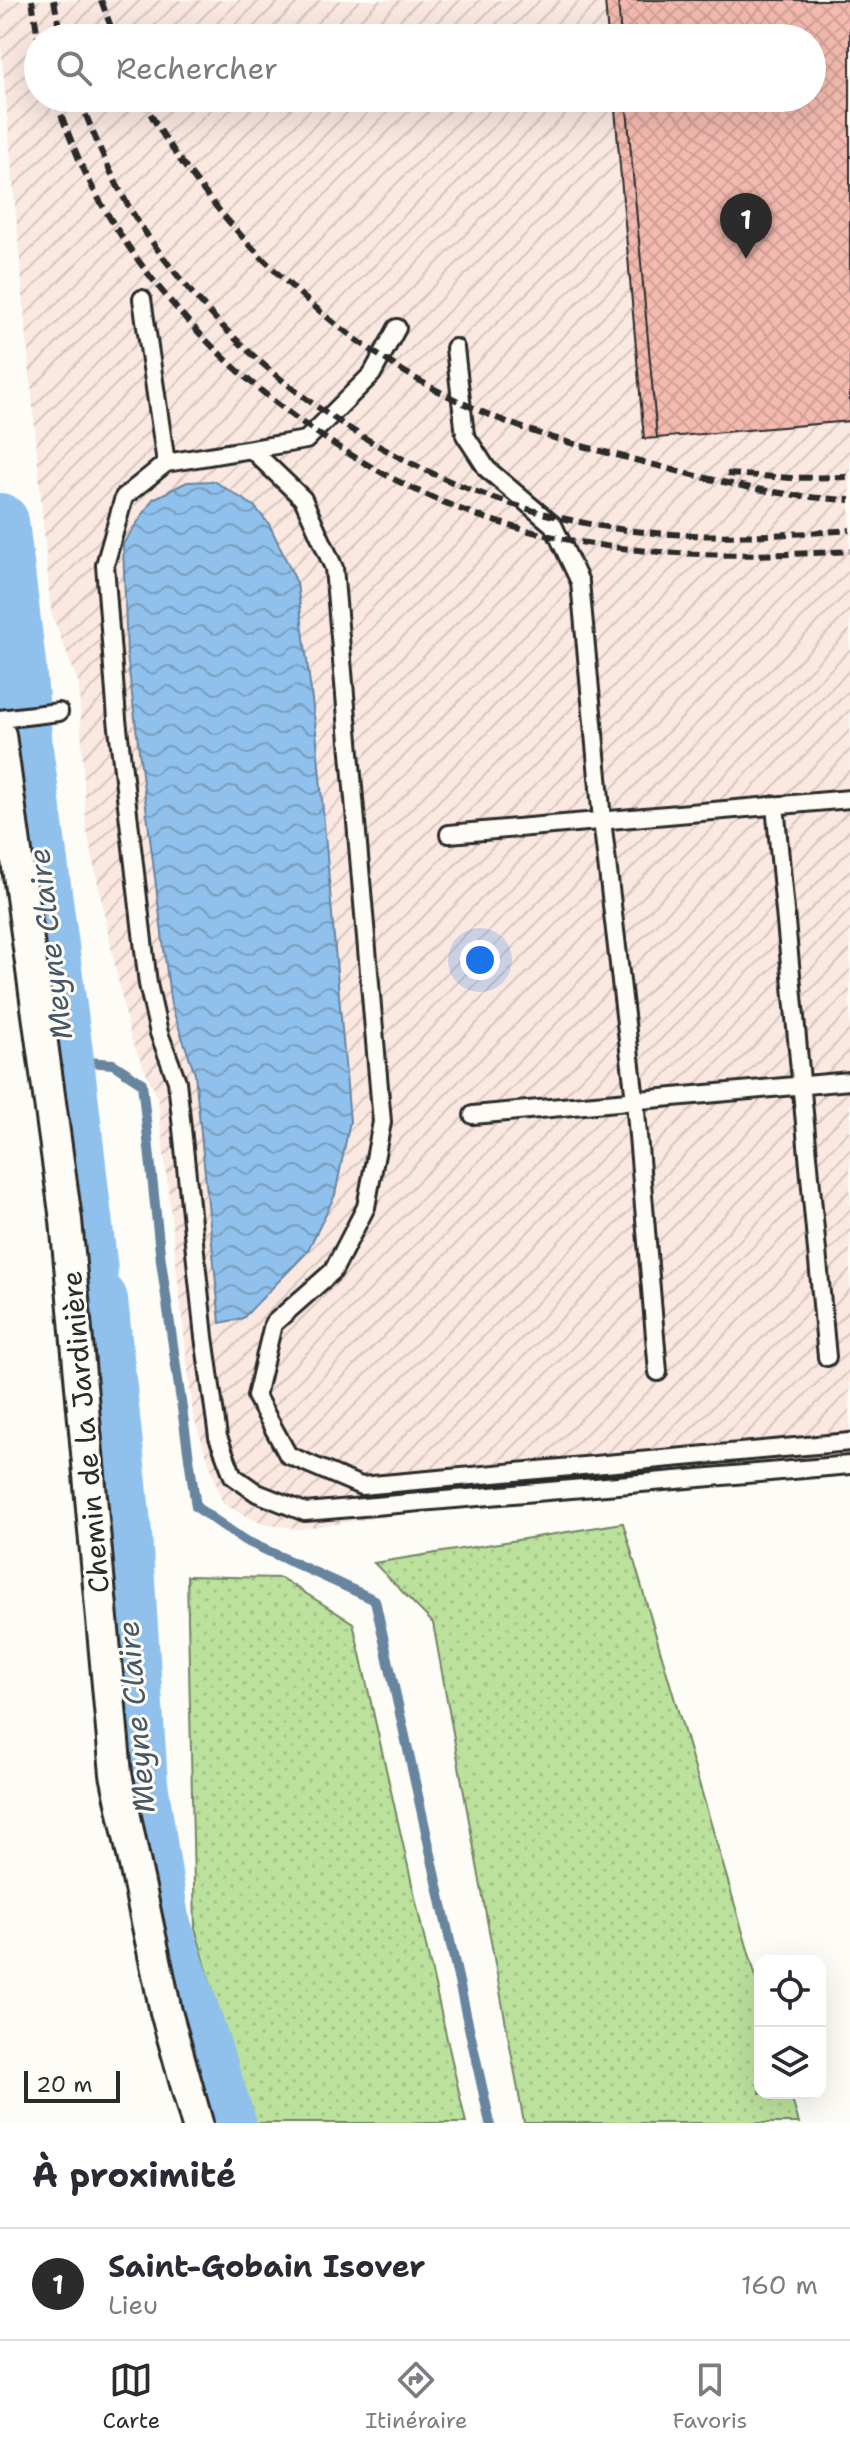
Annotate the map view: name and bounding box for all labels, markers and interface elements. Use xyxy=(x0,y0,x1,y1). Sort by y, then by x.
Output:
search box xyxy=(24,24,826,112)
icon: search xyxy=(52,46,96,90)
text: Rechercher xyxy=(116,48,278,89)
pin: 1 xyxy=(720,193,772,259)
water label: Meyne Claire xyxy=(18,846,82,1042)
your location xyxy=(460,940,500,980)
street label: Chemin de la Jardinière xyxy=(52,1269,118,1595)
water label: Meyne Claire xyxy=(107,1619,165,1815)
map controls xyxy=(754,1955,826,2099)
button: locate xyxy=(754,1955,826,2027)
button: layers xyxy=(754,2027,826,2099)
scale bar xyxy=(24,2067,120,2103)
text: 20 m xyxy=(36,2070,93,2099)
text: À proximité xyxy=(32,2152,236,2198)
text: Saint-Gobain Isover xyxy=(108,2246,425,2287)
text: 1 xyxy=(52,2267,64,2302)
text: 160 m xyxy=(741,2267,818,2302)
text: Lieu xyxy=(108,2287,158,2322)
tab: Carte xyxy=(102,2358,160,2435)
tab: Itinéraire xyxy=(365,2358,467,2435)
tab: Favoris xyxy=(672,2358,747,2435)

